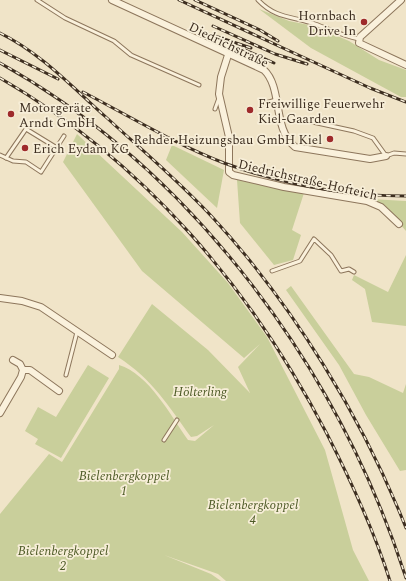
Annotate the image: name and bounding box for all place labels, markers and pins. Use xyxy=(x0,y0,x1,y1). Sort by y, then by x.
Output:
place label: Hornbach Drive In xyxy=(298,6,356,41)
marker: Hornbach Drive In xyxy=(359,17,369,27)
place label: Freiwillige Feuerwehr Kiel-Gaarden xyxy=(258,94,385,129)
place label: Motorgeräte Arndt GmbH xyxy=(19,98,95,133)
marker: Freiwillige Feuerwehr Kiel-Gaarden xyxy=(245,105,255,115)
marker: Motorgeräte Arndt GmbH xyxy=(6,109,16,119)
place label: Rehder Heizungsbau GmbH Kiel xyxy=(133,130,322,150)
marker: Rehder Heizungsbau GmbH Kiel xyxy=(325,134,335,144)
place label: Erich Eydam KG xyxy=(33,139,129,159)
marker: Erich Eydam KG xyxy=(20,143,30,153)

